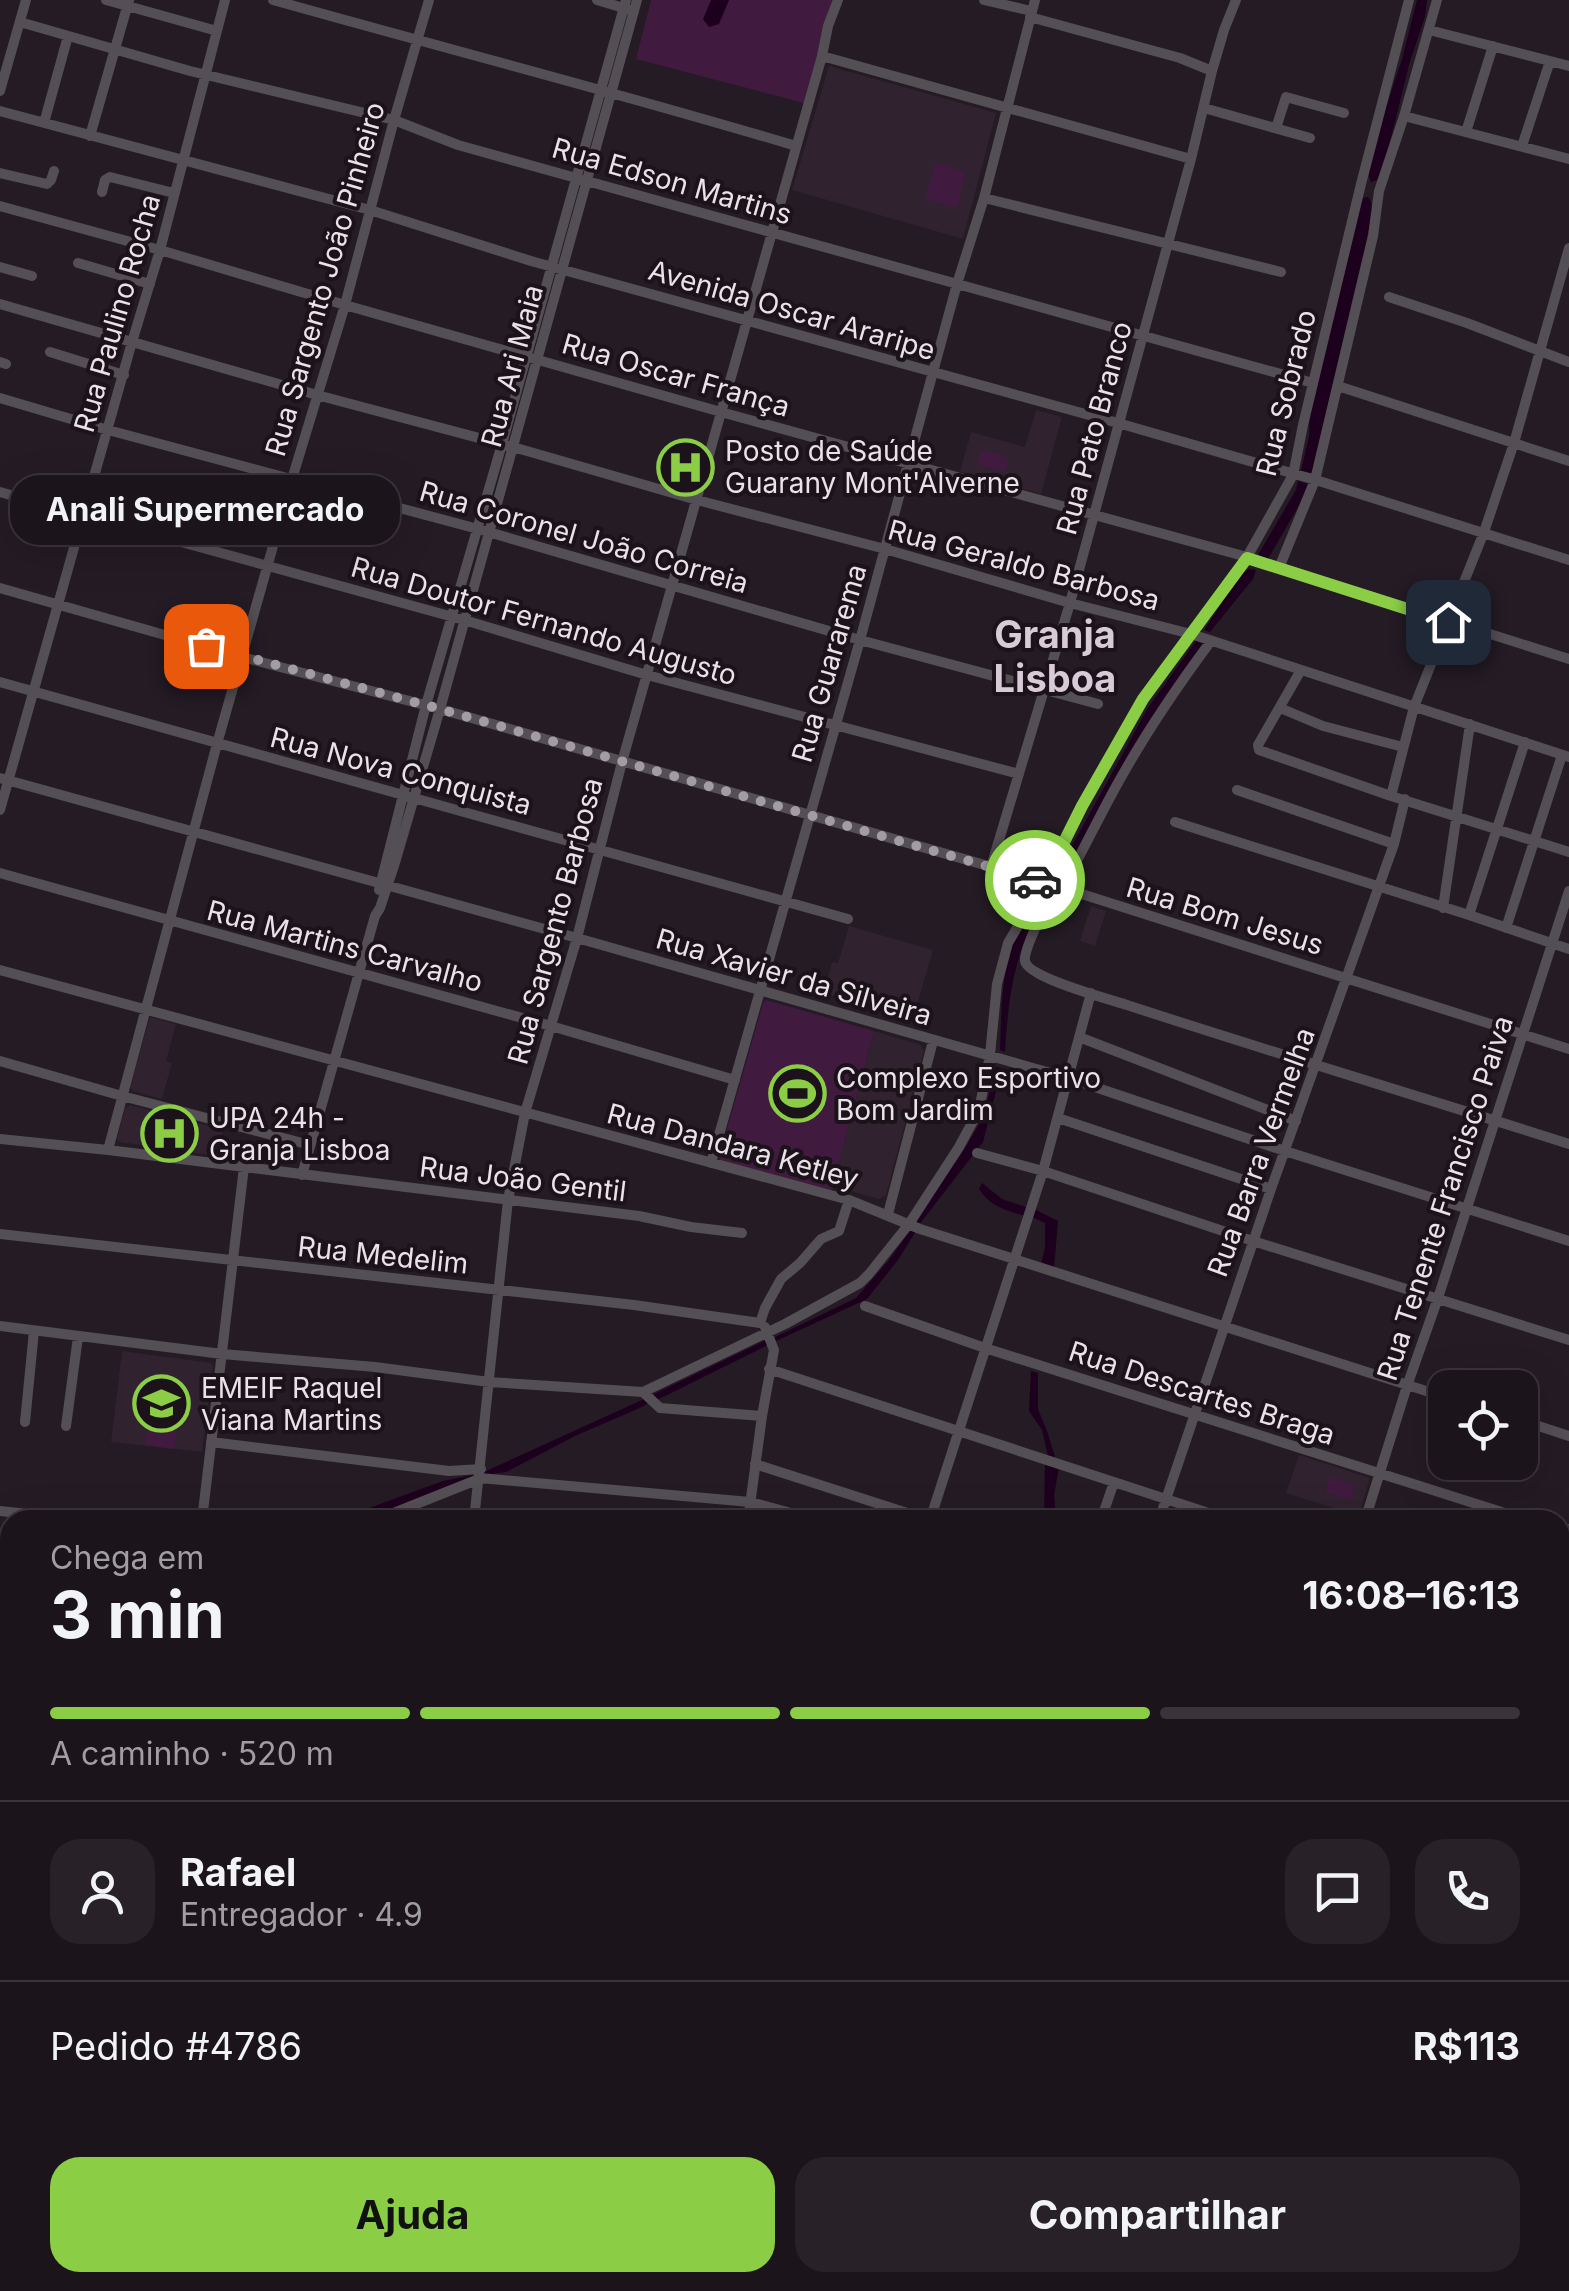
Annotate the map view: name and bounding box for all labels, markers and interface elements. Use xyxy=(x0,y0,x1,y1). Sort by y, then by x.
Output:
street label: Rua Sargento João Pinheiro xyxy=(258,98,392,460)
street label: Rua Edson Martins xyxy=(548,131,796,231)
street label: Rua Paulino Rocha xyxy=(67,190,167,436)
street label: Avenida Oscar Araripe xyxy=(645,253,939,367)
street label: Rua Ari Maia xyxy=(474,281,550,451)
street label: Rua Sobrado xyxy=(1249,306,1323,480)
street label: Rua Pato Branco xyxy=(1049,318,1139,538)
street label: Rua Oscar França xyxy=(558,326,794,424)
place label: Posto de Saúde Guarany Mont'Alverne xyxy=(725,434,1020,500)
hospital icon: Posto de Saúde Guarany Mont'Alverne xyxy=(656,437,716,497)
street label: Rua Coronel João Correia xyxy=(416,474,752,600)
callout: Anali Supermercado xyxy=(11,476,401,546)
text: Anali Supermercado xyxy=(46,490,364,529)
street label: Rua Geraldo Barbosa xyxy=(885,512,1163,618)
street label: Rua Doutor Fernando Augusto xyxy=(347,550,741,692)
street label: Rua Guararema xyxy=(785,560,873,766)
pin xyxy=(1406,580,1491,665)
icon: home xyxy=(1421,595,1476,650)
pin xyxy=(164,604,249,689)
district label: Granja Lisboa xyxy=(994,611,1116,701)
icon: bag xyxy=(179,619,234,674)
street label: Rua Nova Conquista xyxy=(267,720,535,822)
street label: Rua Sargento Barbosa xyxy=(500,774,610,1068)
courier xyxy=(985,830,1085,930)
icon: car xyxy=(1008,853,1063,908)
street label: Rua Bom Jesus xyxy=(1122,870,1328,962)
street label: Rua Martins Carvalho xyxy=(203,893,487,999)
street label: Rua Xavier da Silveira xyxy=(652,921,936,1033)
street label: Rua Tenente Francisco Paiva xyxy=(1370,1011,1520,1385)
street label: Rua Barra Vermelha xyxy=(1200,1023,1322,1281)
place label: Complexo Esportivo Bom Jardim xyxy=(836,1061,1101,1127)
sports icon: Complexo Esportivo Bom Jardim xyxy=(767,1064,827,1124)
street label: Rua Dandara Ketley xyxy=(603,1096,863,1196)
place label: UPA 24h - Granja Lisboa xyxy=(209,1101,390,1167)
hospital icon: UPA 24h - Granja Lisboa xyxy=(140,1104,200,1164)
street label: Rua João Gentil xyxy=(418,1149,628,1209)
street label: Rua Medelim xyxy=(296,1229,470,1281)
street label: Rua Descartes Braga xyxy=(1065,1334,1339,1452)
map controls xyxy=(1428,1370,1538,1480)
button: locate xyxy=(1428,1370,1538,1480)
place label: EMEIF Raquel Viana Martins xyxy=(201,1371,382,1437)
school or university icon: EMEIF Raquel Viana Martins xyxy=(132,1374,192,1434)
text: Chega em xyxy=(50,1538,204,1577)
text: 16:08–16:13 xyxy=(1302,1572,1520,1618)
text: 3 min xyxy=(50,1575,225,1654)
text: A caminho · 520 m xyxy=(50,1734,334,1773)
button: person xyxy=(50,1839,155,1944)
button: chat xyxy=(1285,1839,1390,1944)
button: phone xyxy=(1415,1839,1520,1944)
text: Rafael xyxy=(180,1849,296,1895)
text: Entregador · 4.9 xyxy=(180,1895,423,1934)
text: Pedido #4786 xyxy=(50,2023,302,2069)
text: R$113 xyxy=(1413,2023,1520,2069)
button: Ajuda xyxy=(50,2157,775,2272)
button: Compartilhar xyxy=(795,2157,1520,2272)

